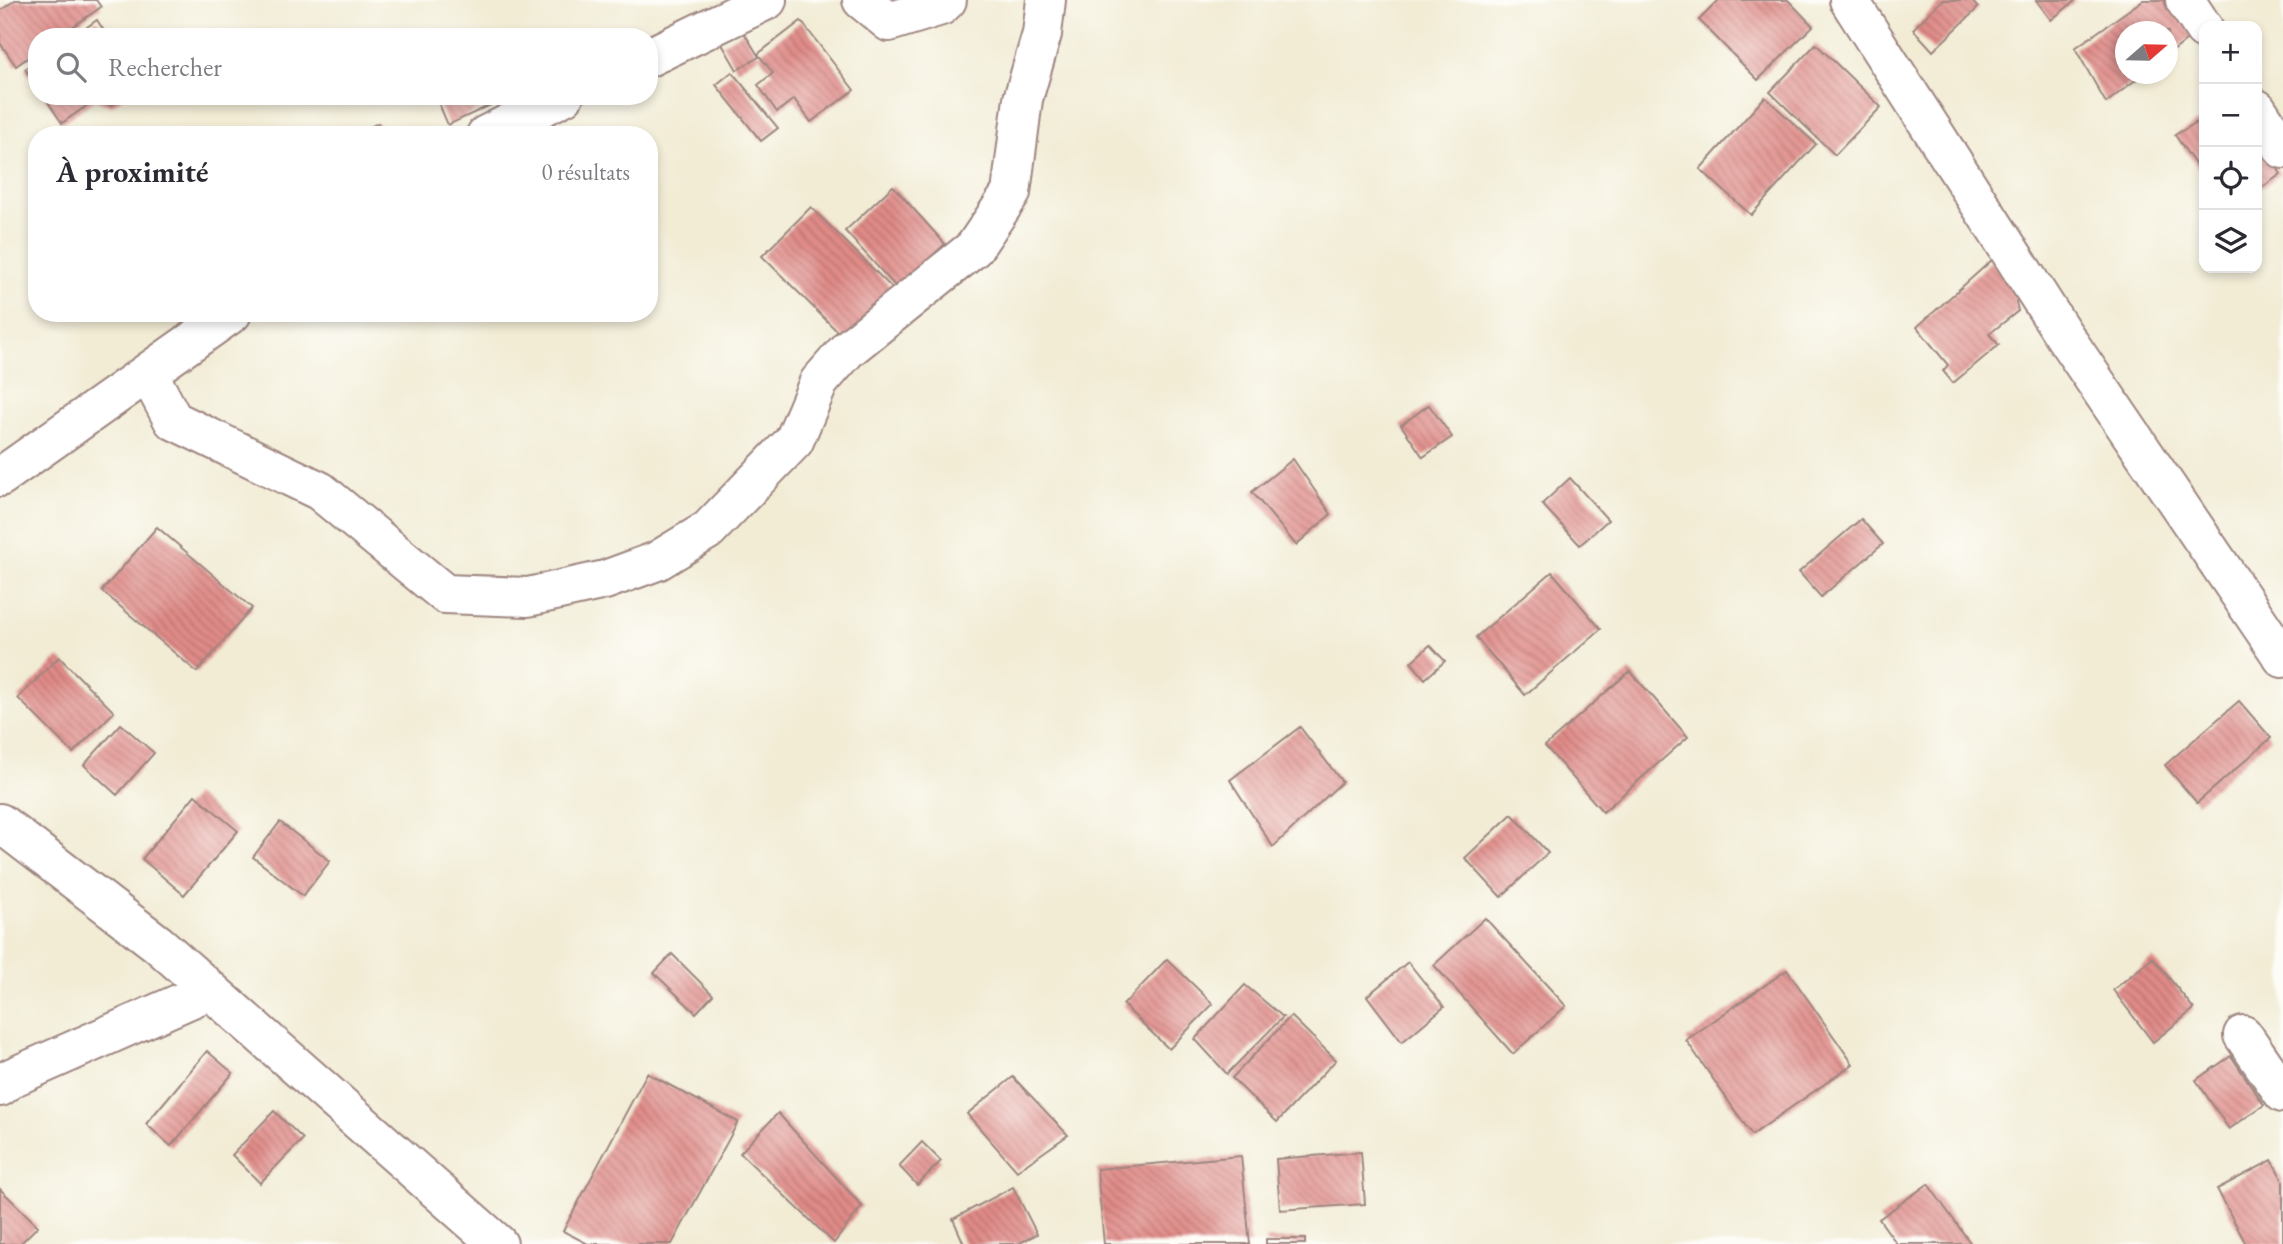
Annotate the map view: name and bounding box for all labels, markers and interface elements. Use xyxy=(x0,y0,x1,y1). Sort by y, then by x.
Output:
north arrow xyxy=(2115,21,2178,84)
map controls xyxy=(2199,21,2262,273)
button: + xyxy=(2199,21,2262,84)
search box xyxy=(28,28,658,105)
icon: search xyxy=(52,48,90,86)
text: Rechercher xyxy=(108,50,222,84)
button: − xyxy=(2199,84,2262,147)
button: locate xyxy=(2199,147,2262,210)
text: À proximité xyxy=(56,152,208,191)
text: 0 résultats xyxy=(542,157,630,187)
button: layers xyxy=(2199,210,2262,273)

